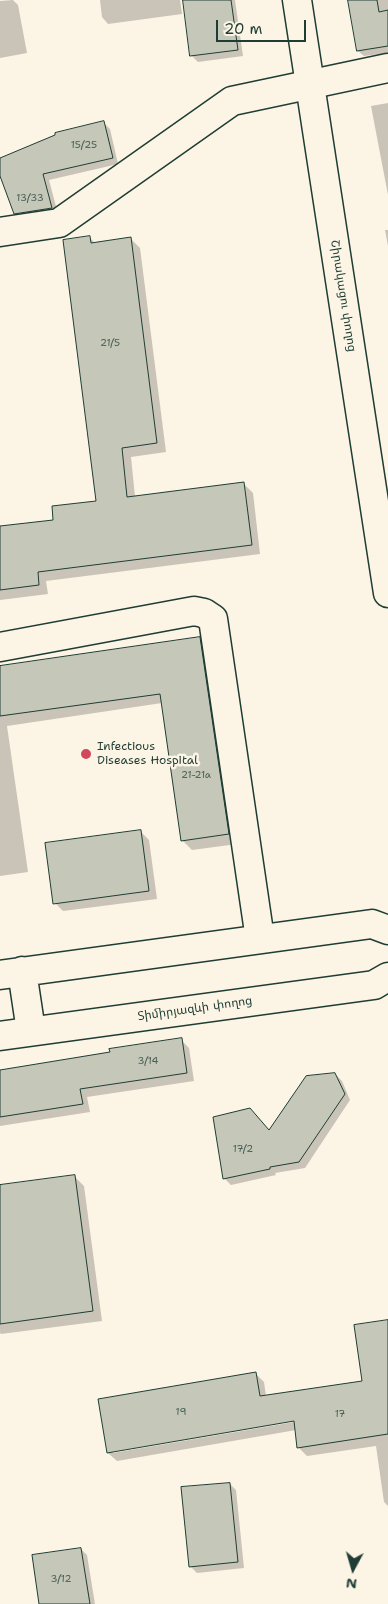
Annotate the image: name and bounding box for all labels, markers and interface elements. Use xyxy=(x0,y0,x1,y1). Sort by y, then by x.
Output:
scale bar xyxy=(218,10,308,42)
text: 20 m xyxy=(224,19,263,39)
house number: 15/25 xyxy=(71,139,97,151)
house number: 13/33 xyxy=(16,192,44,204)
street label: Շիրակացու փողոց xyxy=(327,239,359,353)
house number: 21/5 xyxy=(100,337,120,349)
place label: Infectious Diseases Hospital xyxy=(97,740,198,768)
marker: Infectious Diseases Hospital xyxy=(79,747,93,761)
house number: 21-21a xyxy=(181,769,211,781)
street label: Տիմիրյազևի փողոց xyxy=(137,994,253,1024)
house number: 3/14 xyxy=(137,1055,159,1067)
house number: 17/2 xyxy=(233,1143,253,1155)
house number: 19 xyxy=(176,1406,186,1418)
house number: 17 xyxy=(335,1408,345,1420)
north arrow xyxy=(328,1544,378,1594)
house number: 3/12 xyxy=(51,1573,71,1585)
text: N xyxy=(345,1574,358,1593)

